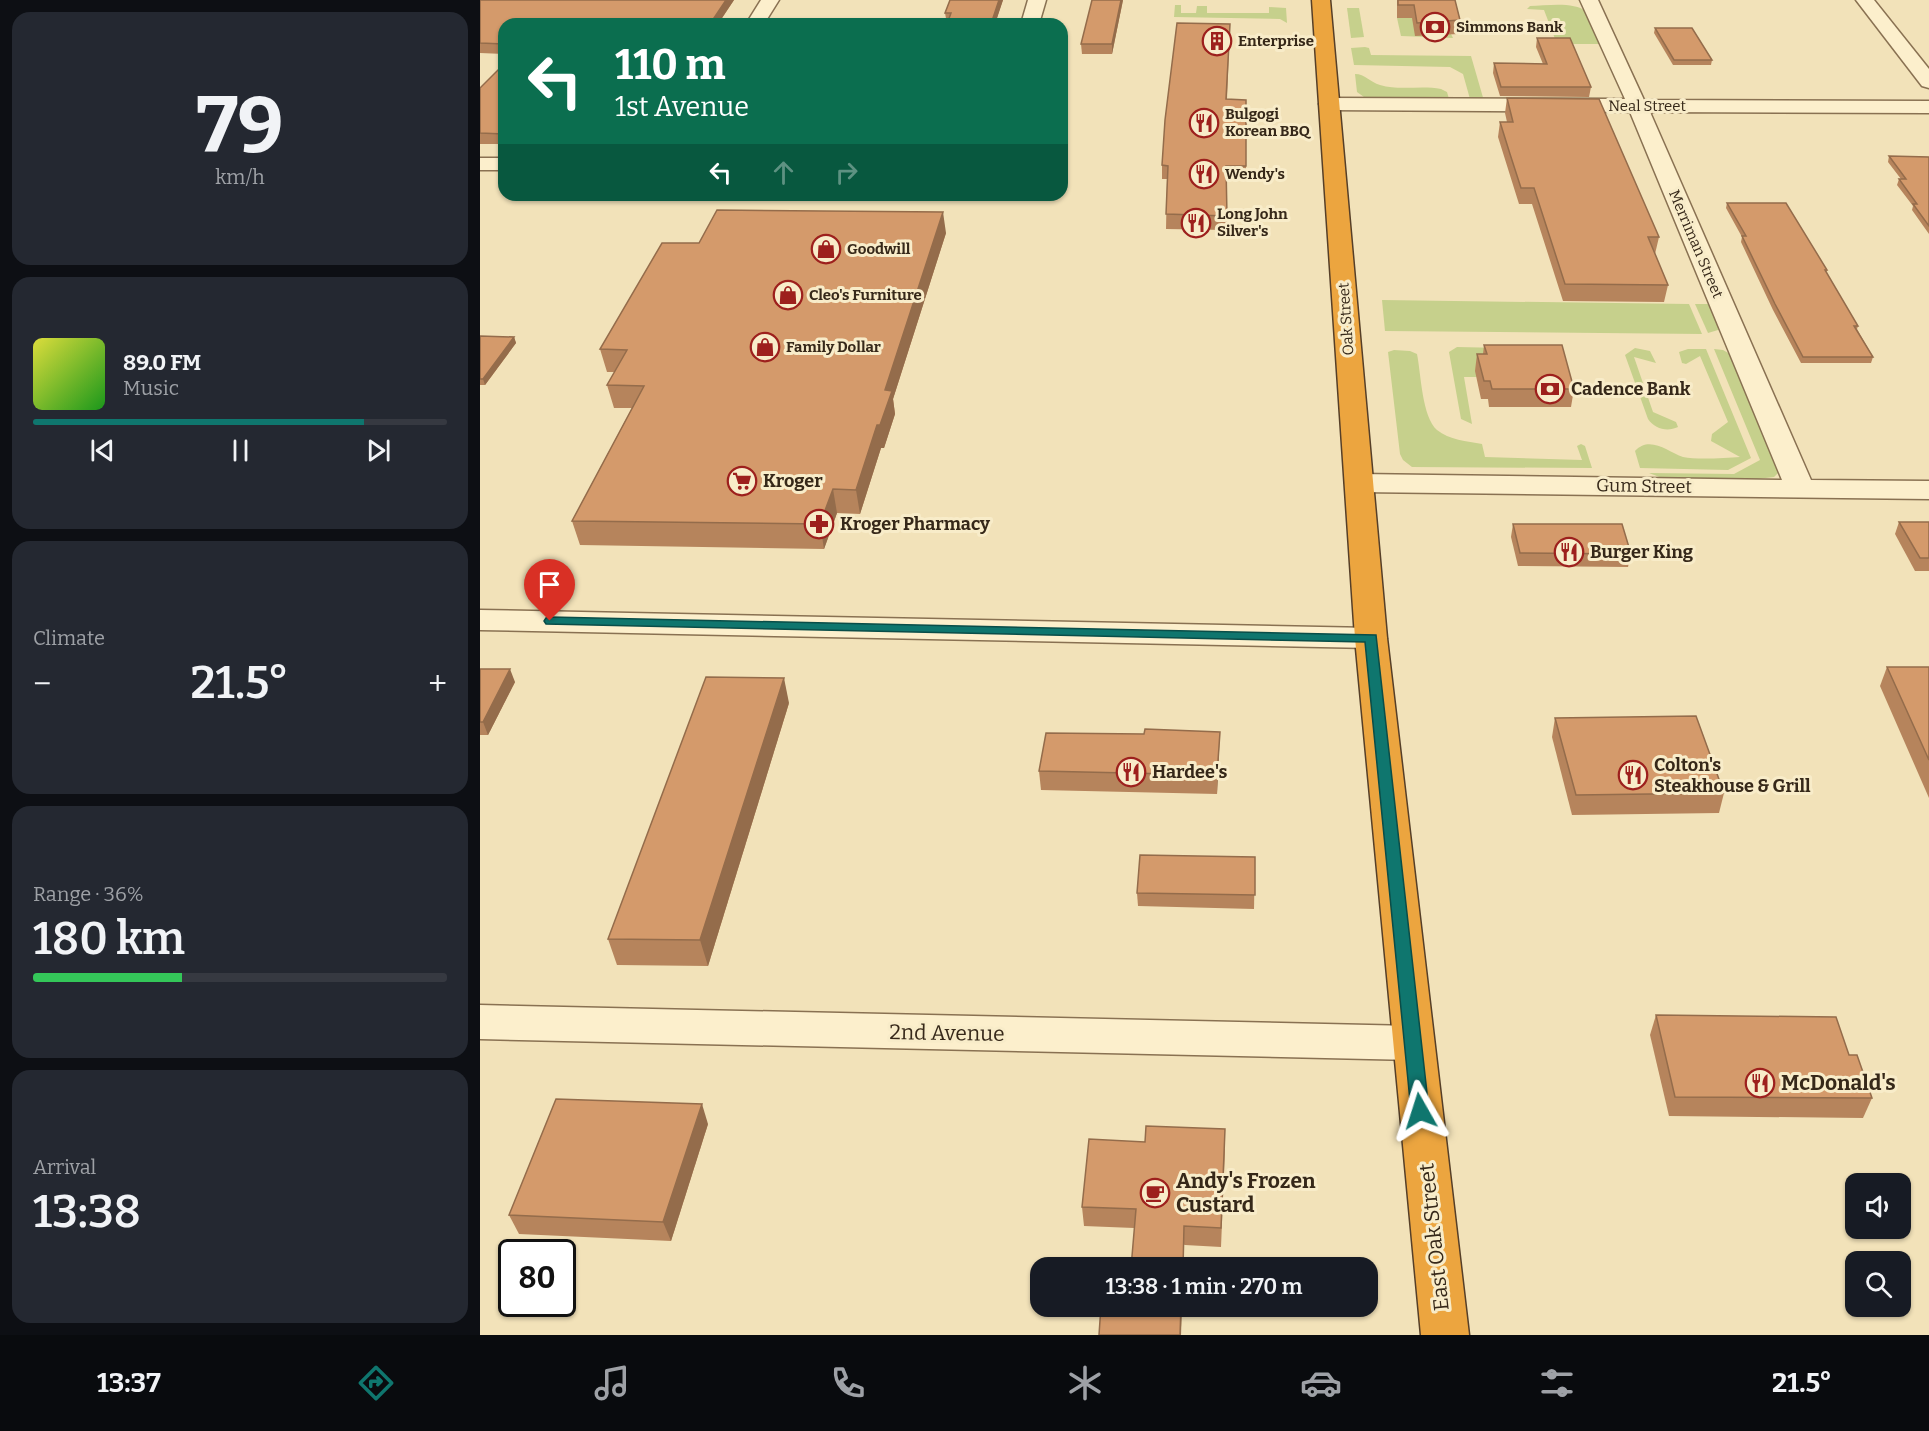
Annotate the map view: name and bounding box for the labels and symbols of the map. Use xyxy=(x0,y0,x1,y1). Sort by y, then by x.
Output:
bank icon: Simmons Bank xyxy=(1419,11,1451,43)
place label: Simmons Bank xyxy=(1456,18,1563,36)
building icon: Enterprise xyxy=(1201,25,1233,57)
place label: Enterprise xyxy=(1238,32,1314,50)
street label: Neal Street xyxy=(1608,97,1686,115)
place label: Bulgogi Korean BBQ xyxy=(1225,105,1312,140)
restaurant icon: Bulgogi Korean BBQ xyxy=(1188,107,1220,139)
restaurant icon: Wendy's xyxy=(1188,158,1220,190)
place label: Wendy's xyxy=(1225,165,1285,183)
street label: Merriman Street xyxy=(1665,187,1727,301)
place label: Long John Silver's xyxy=(1217,205,1288,240)
restaurant icon: Long John Silver's xyxy=(1180,207,1212,239)
shop icon: Goodwill xyxy=(810,233,842,265)
place label: Goodwill xyxy=(847,240,911,258)
shop icon: Cleo's Furniture xyxy=(772,279,804,311)
street label: Oak Street xyxy=(1334,281,1358,356)
place label: Cleo's Furniture xyxy=(809,286,922,304)
shop icon: Family Dollar xyxy=(749,331,781,363)
place label: Family Dollar xyxy=(786,338,881,356)
bank icon: Cadence Bank xyxy=(1534,373,1566,405)
place label: Cadence Bank xyxy=(1571,378,1691,400)
supermarket icon: Kroger xyxy=(726,465,758,497)
place label: Kroger xyxy=(763,470,823,492)
street label: Gum Street xyxy=(1596,474,1693,498)
pharmacy icon: Kroger Pharmacy xyxy=(803,508,835,540)
place label: Kroger Pharmacy xyxy=(840,513,991,535)
restaurant icon: Burger King xyxy=(1553,536,1585,568)
place label: Burger King xyxy=(1590,541,1694,563)
pin xyxy=(524,559,575,621)
place label: Colton's Steakhouse & Grill xyxy=(1654,754,1811,797)
restaurant icon: Hardee's xyxy=(1115,756,1147,788)
restaurant icon: Colton's Steakhouse & Grill xyxy=(1617,759,1649,791)
place label: Hardee's xyxy=(1152,761,1227,783)
street label: 2nd Avenue xyxy=(889,1019,1005,1047)
restaurant icon: McDonald's xyxy=(1744,1067,1776,1099)
place label: McDonald's xyxy=(1781,1070,1896,1096)
position arrow xyxy=(1388,1079,1452,1143)
street label: East Oak Street xyxy=(1413,1162,1455,1312)
place label: Andy's Frozen Custard xyxy=(1176,1168,1316,1218)
cafe icon: Andy's Frozen Custard xyxy=(1139,1177,1171,1209)
speed limit sign: 80 xyxy=(498,1239,576,1317)

